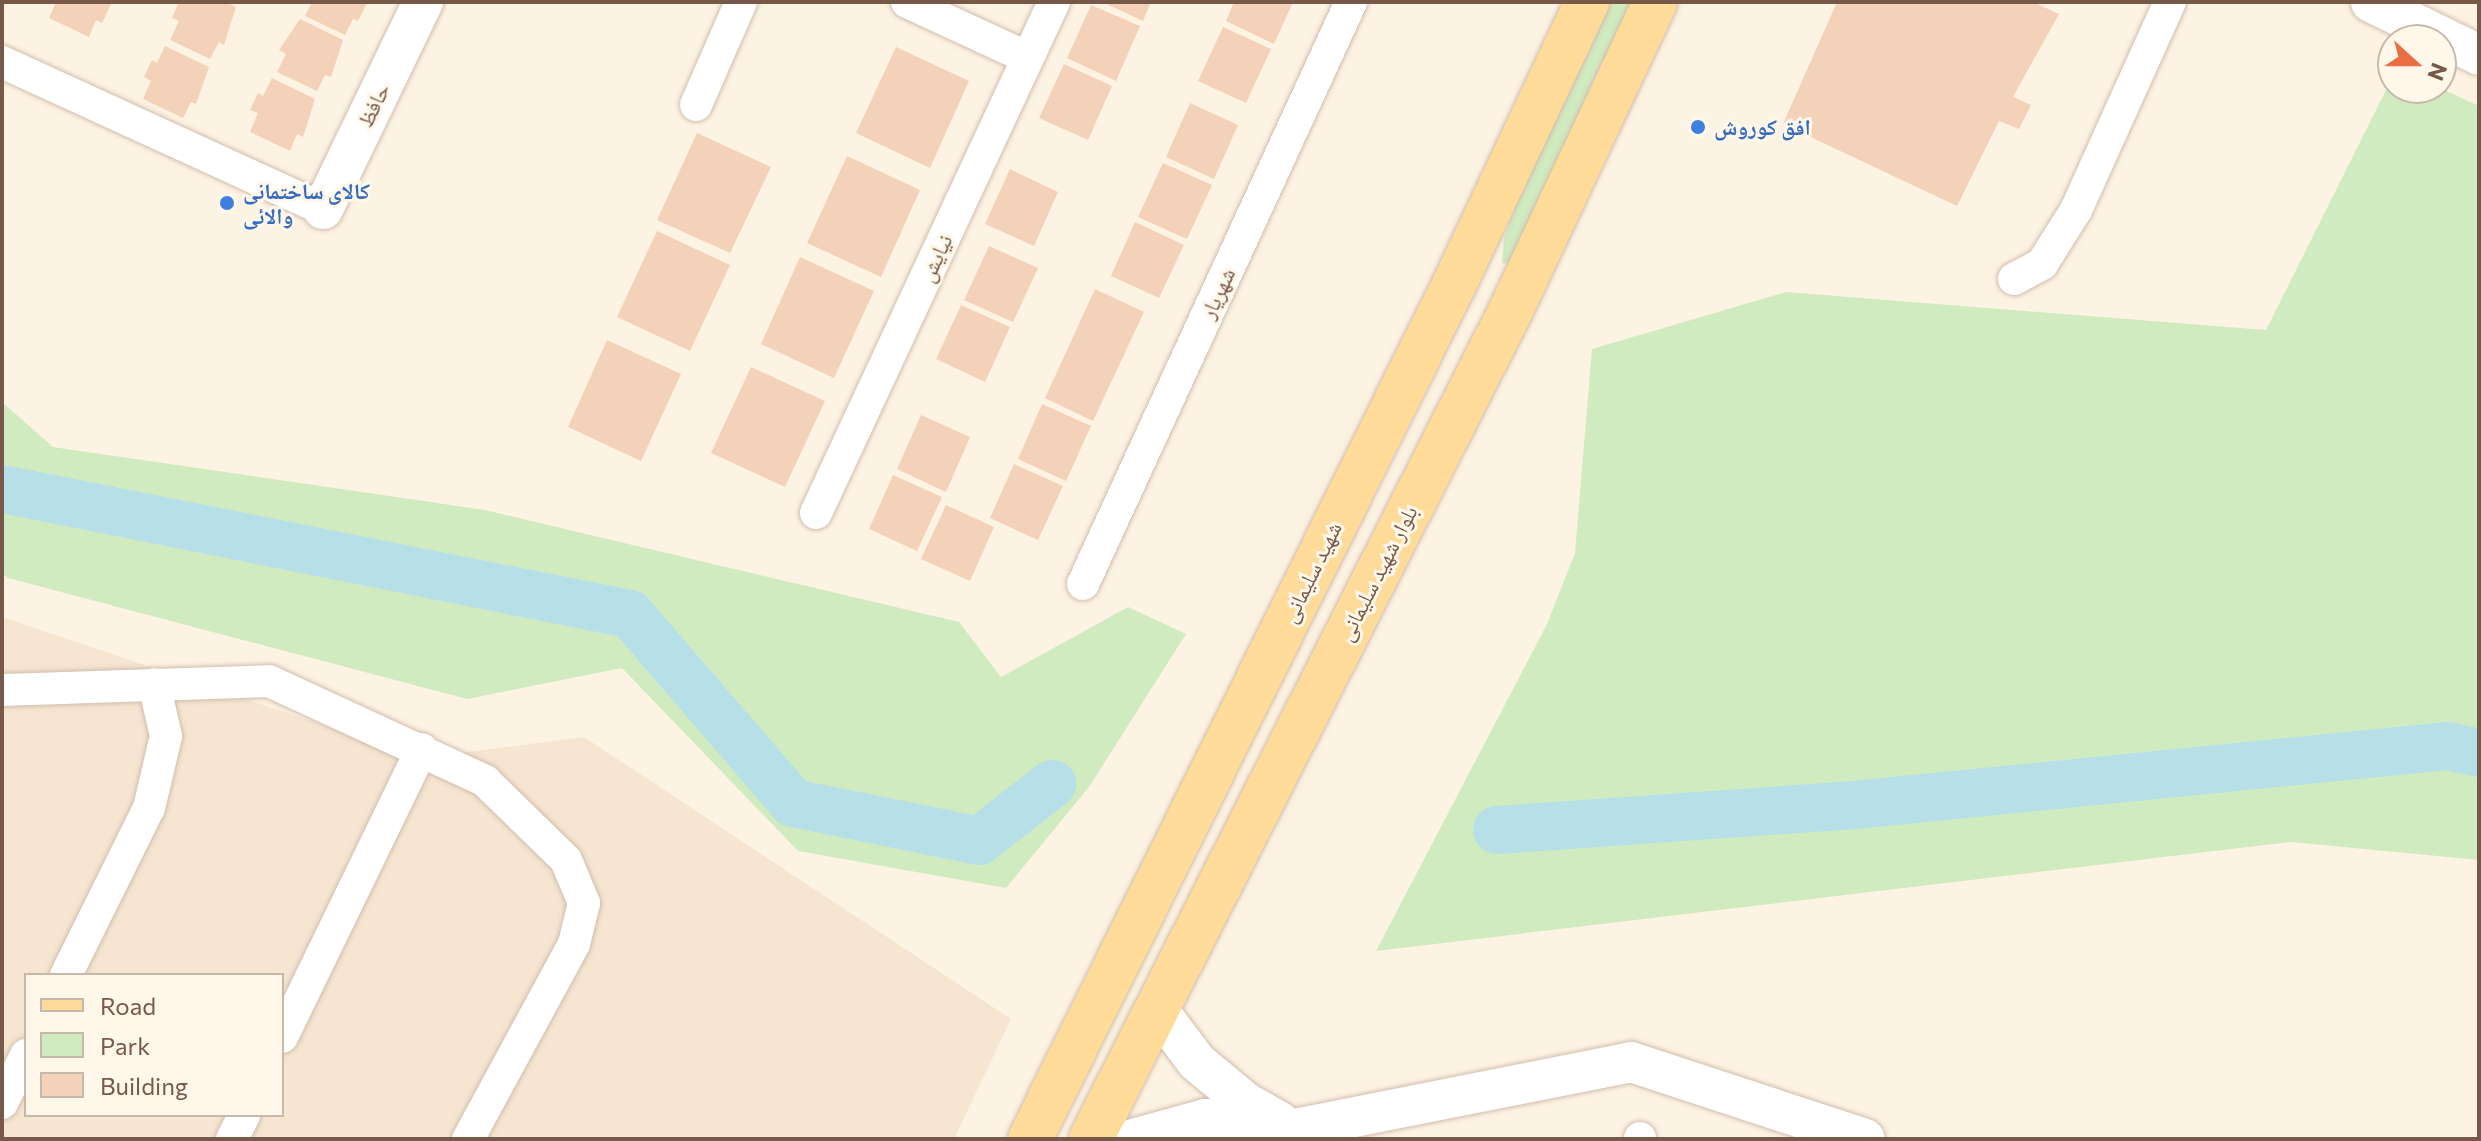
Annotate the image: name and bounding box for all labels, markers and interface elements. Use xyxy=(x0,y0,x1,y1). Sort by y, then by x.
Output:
north arrow xyxy=(2377,24,2457,104)
text: N xyxy=(2422,60,2454,85)
street label: حافظ xyxy=(351,79,395,131)
place label: افق کوروش xyxy=(1714,114,1811,140)
marker: افق کوروش xyxy=(1689,118,1707,136)
place label: کالای ساختمانی والائی xyxy=(243,177,370,228)
marker: کالای ساختمانی والائی xyxy=(218,194,236,212)
street label: نیایش xyxy=(913,230,957,286)
street label: شهریار xyxy=(1194,263,1240,323)
street label: بلوار شهید سلیمانی xyxy=(1331,501,1423,645)
street label: شهید سلیمانی xyxy=(1275,517,1347,627)
legend xyxy=(24,973,284,1117)
text: Road xyxy=(100,991,156,1020)
text: Park xyxy=(100,1031,150,1060)
text: Building xyxy=(100,1071,188,1100)

